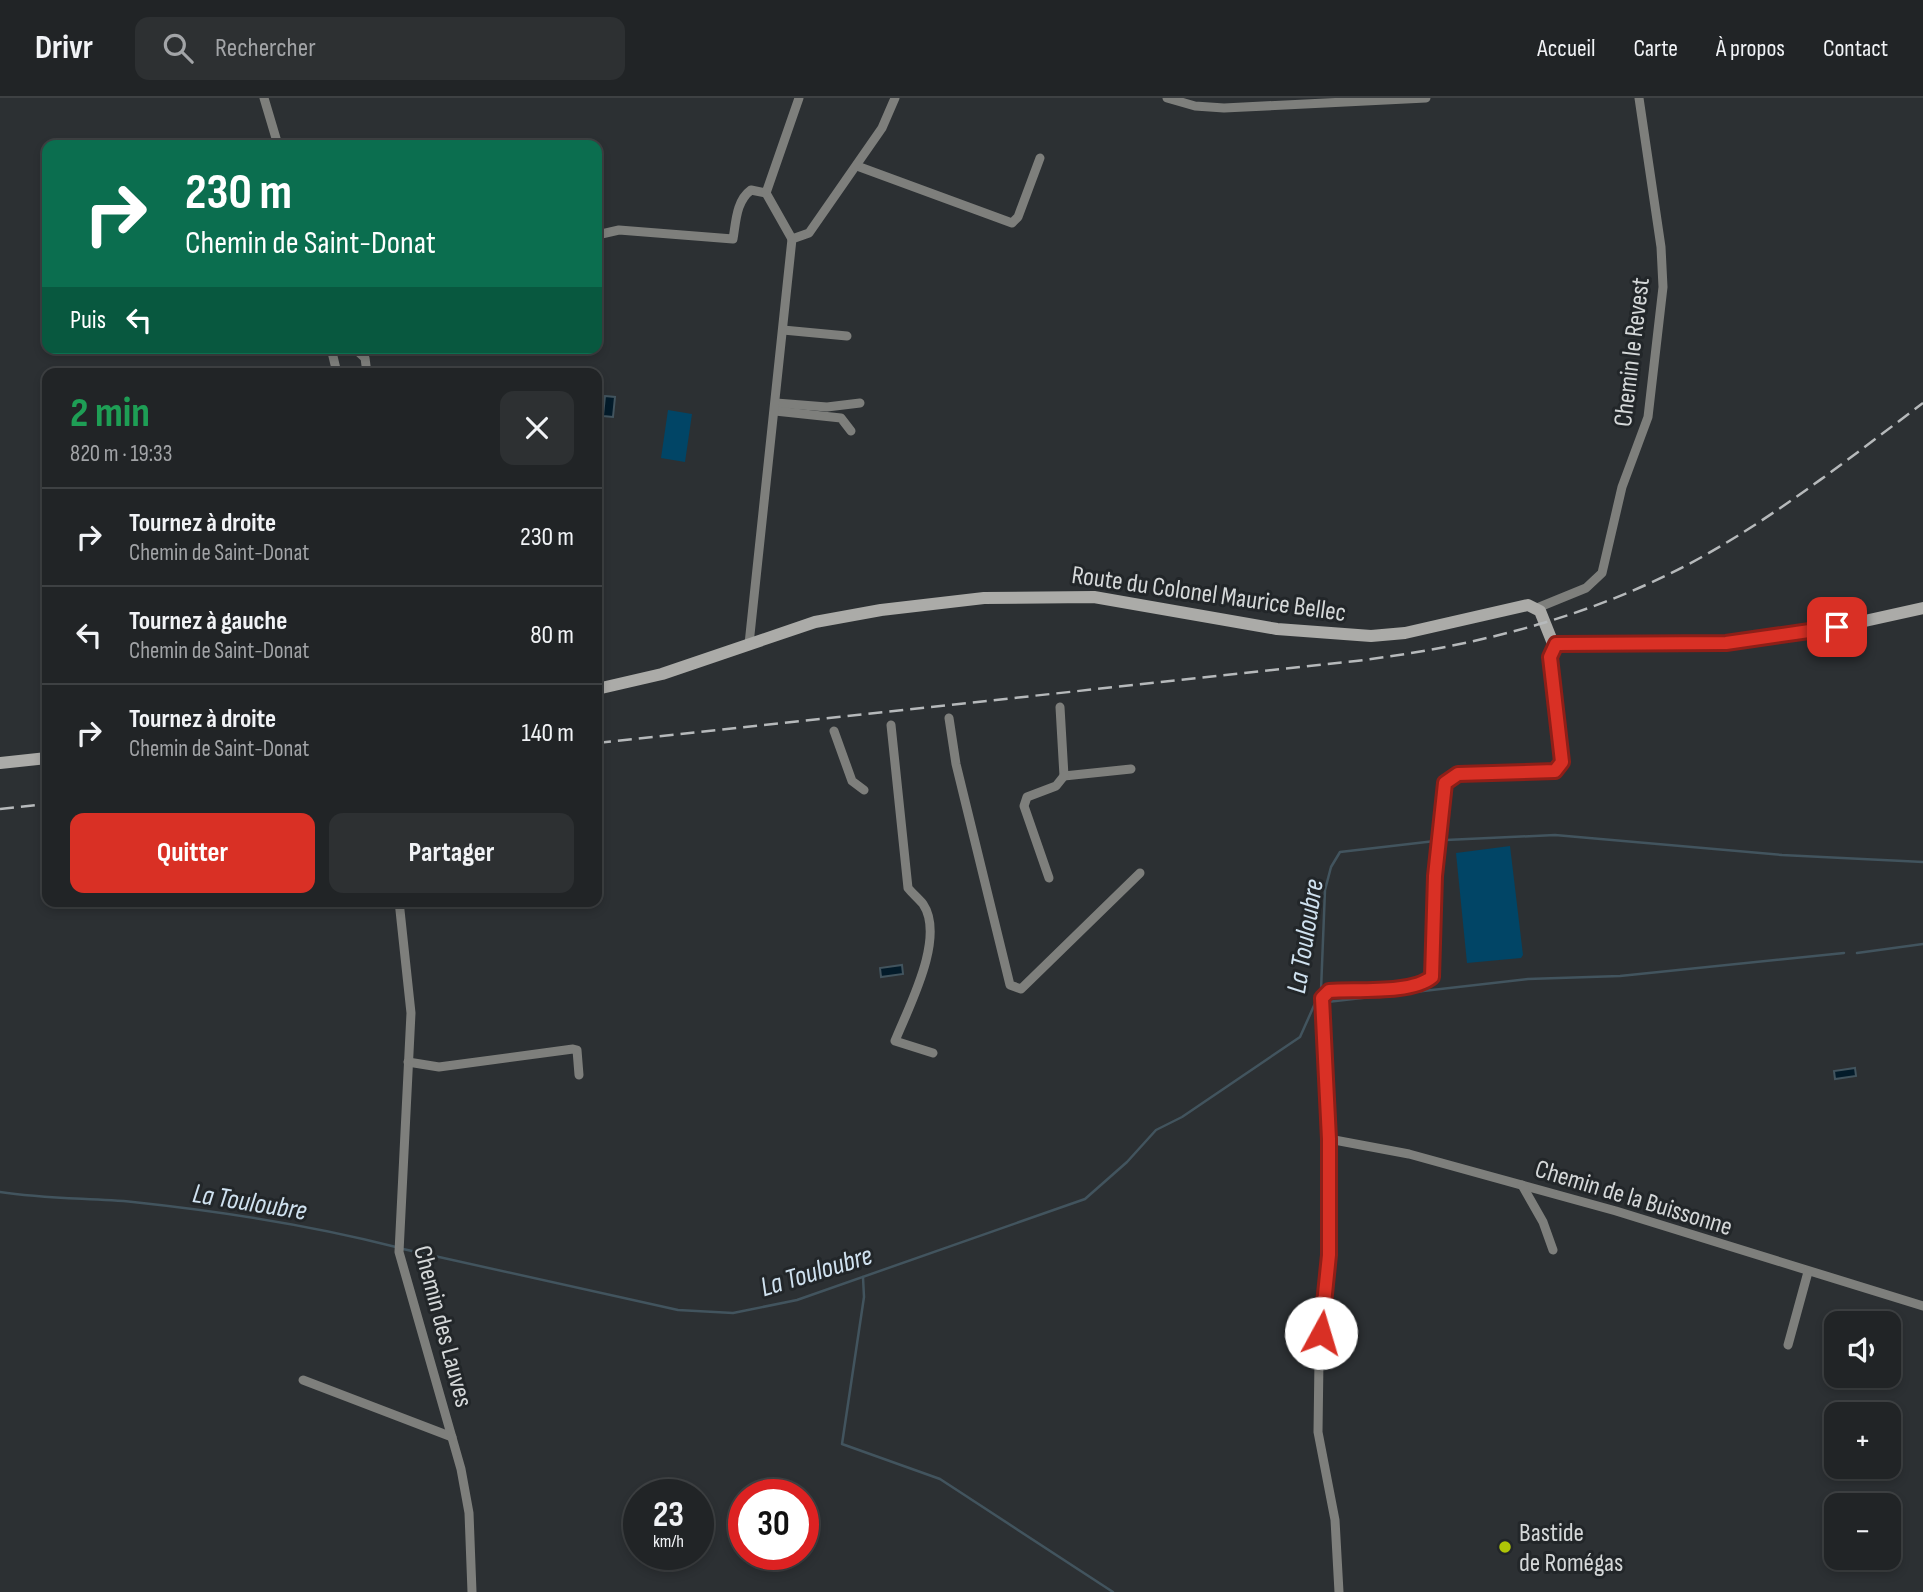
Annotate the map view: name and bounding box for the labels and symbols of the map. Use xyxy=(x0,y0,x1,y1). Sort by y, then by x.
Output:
street label: Chemin le Revest xyxy=(1608,276,1657,428)
street label: Route du Colonel Maurice Bellec xyxy=(1070,560,1348,629)
pin xyxy=(1807,597,1867,657)
water label: La Touloubre xyxy=(1280,877,1331,996)
street label: Chemin de la Buissonne xyxy=(1531,1154,1736,1243)
water label: La Touloubre xyxy=(190,1177,309,1228)
water label: La Touloubre xyxy=(756,1239,876,1304)
street label: Chemin des Lauves xyxy=(406,1242,479,1411)
position arrow xyxy=(1284,1296,1358,1370)
speed limit sign: 30 xyxy=(728,1479,819,1570)
place label: Bastide de Romégas xyxy=(1519,1518,1623,1579)
marker: Bastide de Romégas xyxy=(1497,1539,1513,1555)

